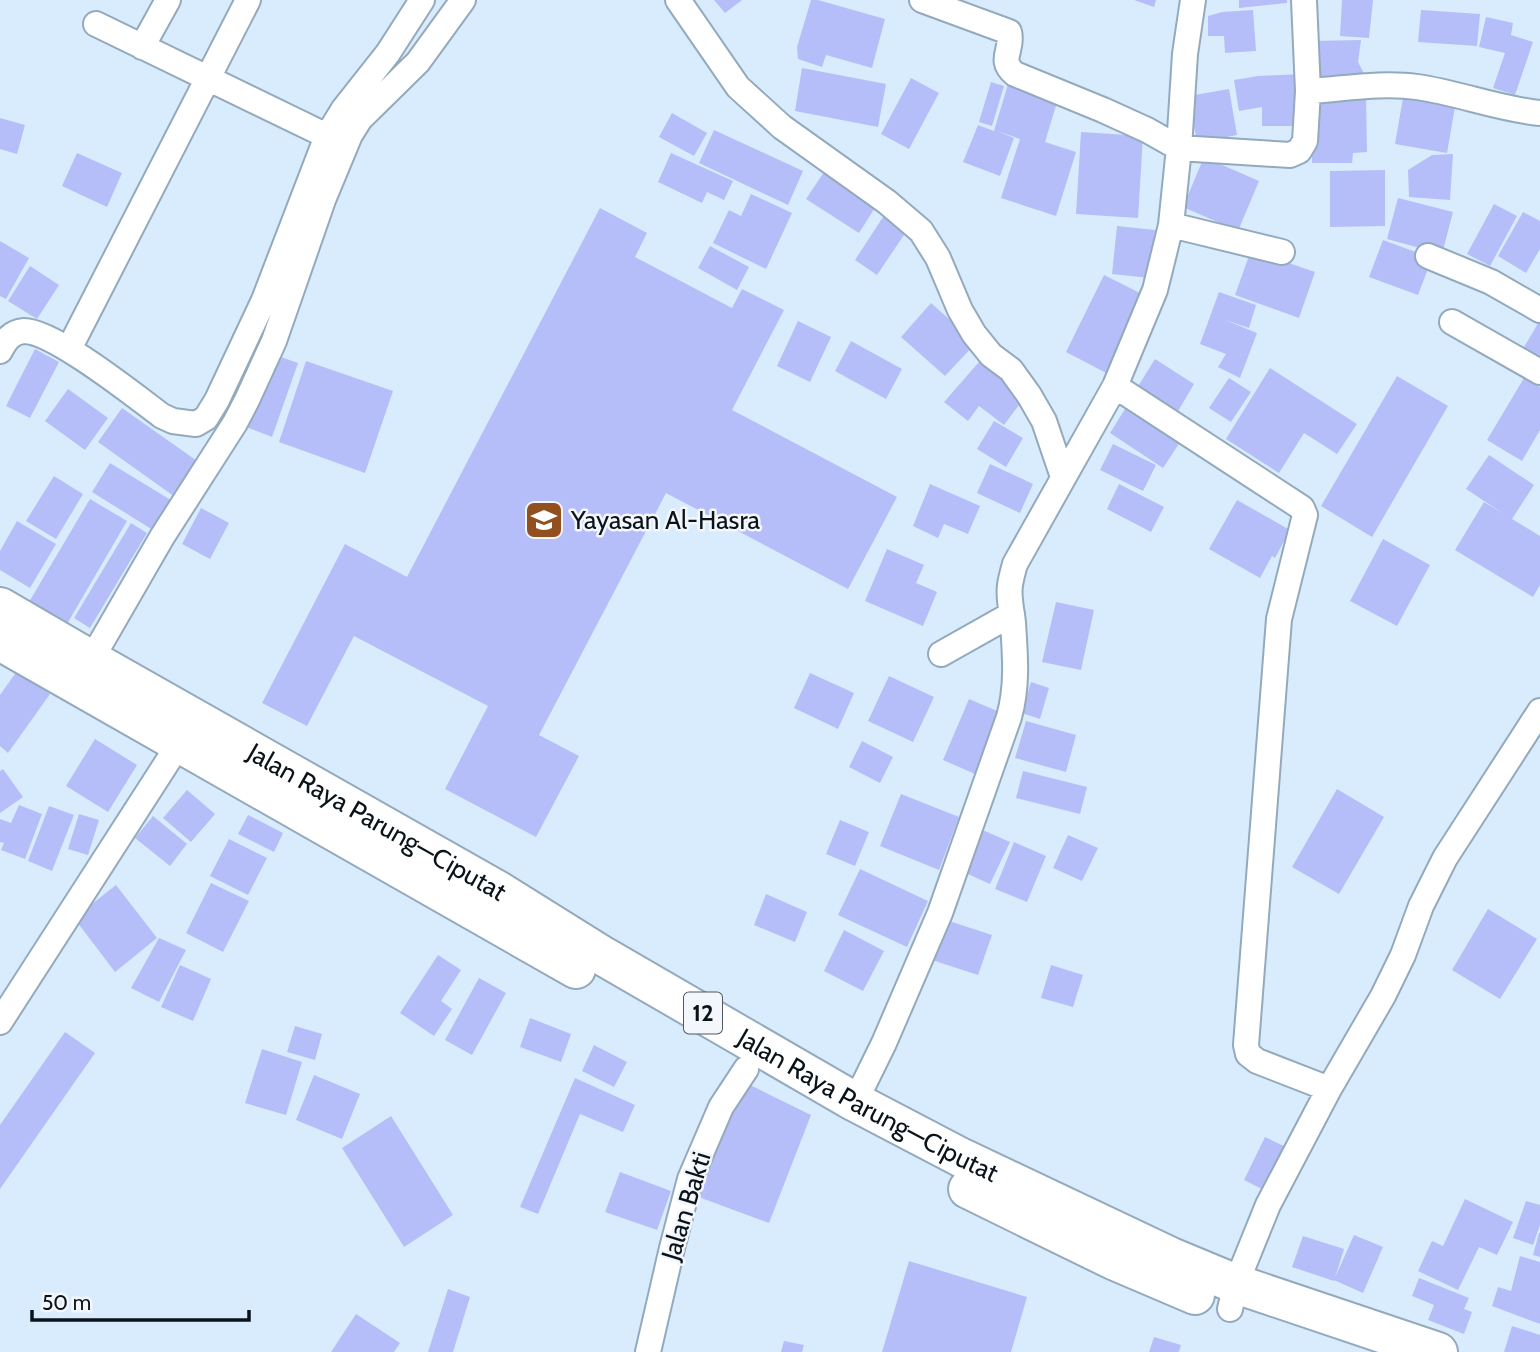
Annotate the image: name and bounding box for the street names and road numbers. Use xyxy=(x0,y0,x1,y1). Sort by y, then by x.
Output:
street label: Jalan Raya Parung—Ciputat xyxy=(241,736,513,908)
road number: 12 xyxy=(684,993,722,1034)
street label: Jalan Raya Parung—Ciputat xyxy=(731,1021,1004,1189)
street label: Jalan Bakti xyxy=(654,1148,718,1265)

